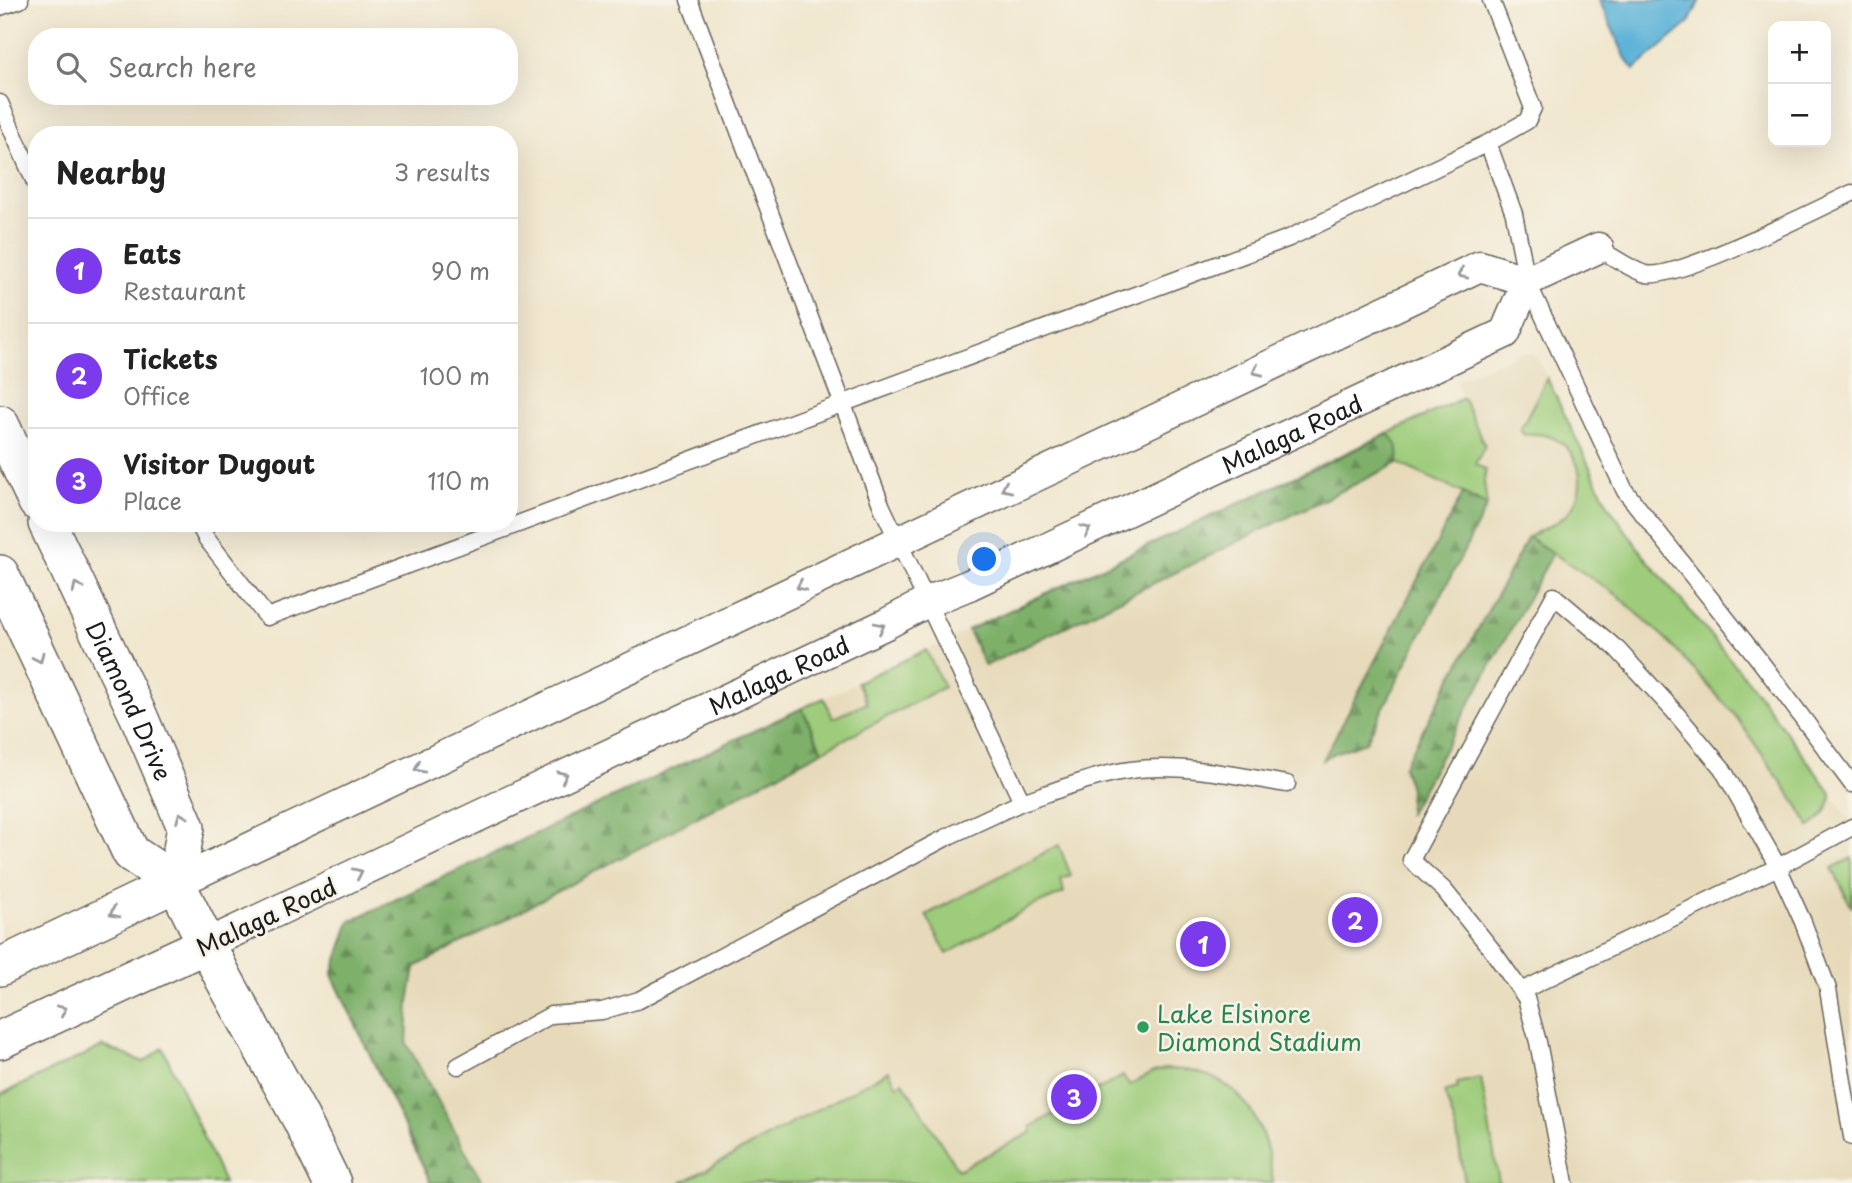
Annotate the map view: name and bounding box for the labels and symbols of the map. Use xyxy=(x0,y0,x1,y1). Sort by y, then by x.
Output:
one-way arrow xyxy=(1457,266,1469,280)
one-way arrow xyxy=(1251,362,1264,376)
street label: Malaga Road xyxy=(1215,385,1368,482)
one-way arrow xyxy=(1001,480,1013,494)
one-way arrow xyxy=(1079,524,1091,538)
your location xyxy=(967,542,1001,576)
one-way arrow xyxy=(796,578,808,592)
one-way arrow xyxy=(71,582,85,594)
street label: Diamond Drive xyxy=(78,615,182,786)
one-way arrow xyxy=(873,621,885,635)
street label: Malaga Road xyxy=(702,626,855,723)
one-way arrow xyxy=(31,651,45,663)
one-way arrow xyxy=(414,760,426,774)
one-way arrow xyxy=(556,770,568,784)
one-way arrow xyxy=(176,811,190,823)
one-way arrow xyxy=(350,867,363,881)
street label: Malaga Road xyxy=(190,868,342,964)
pin: 2 xyxy=(1332,894,1378,946)
one-way arrow xyxy=(109,905,121,919)
pin: 1 xyxy=(1180,918,1226,970)
place label: Lake Elsinore Diamond Stadium xyxy=(1157,995,1362,1059)
one-way arrow xyxy=(55,1005,67,1019)
marker: Lake Elsinore Diamond Stadium xyxy=(1135,1019,1151,1035)
pin: 3 xyxy=(1051,1071,1097,1123)

